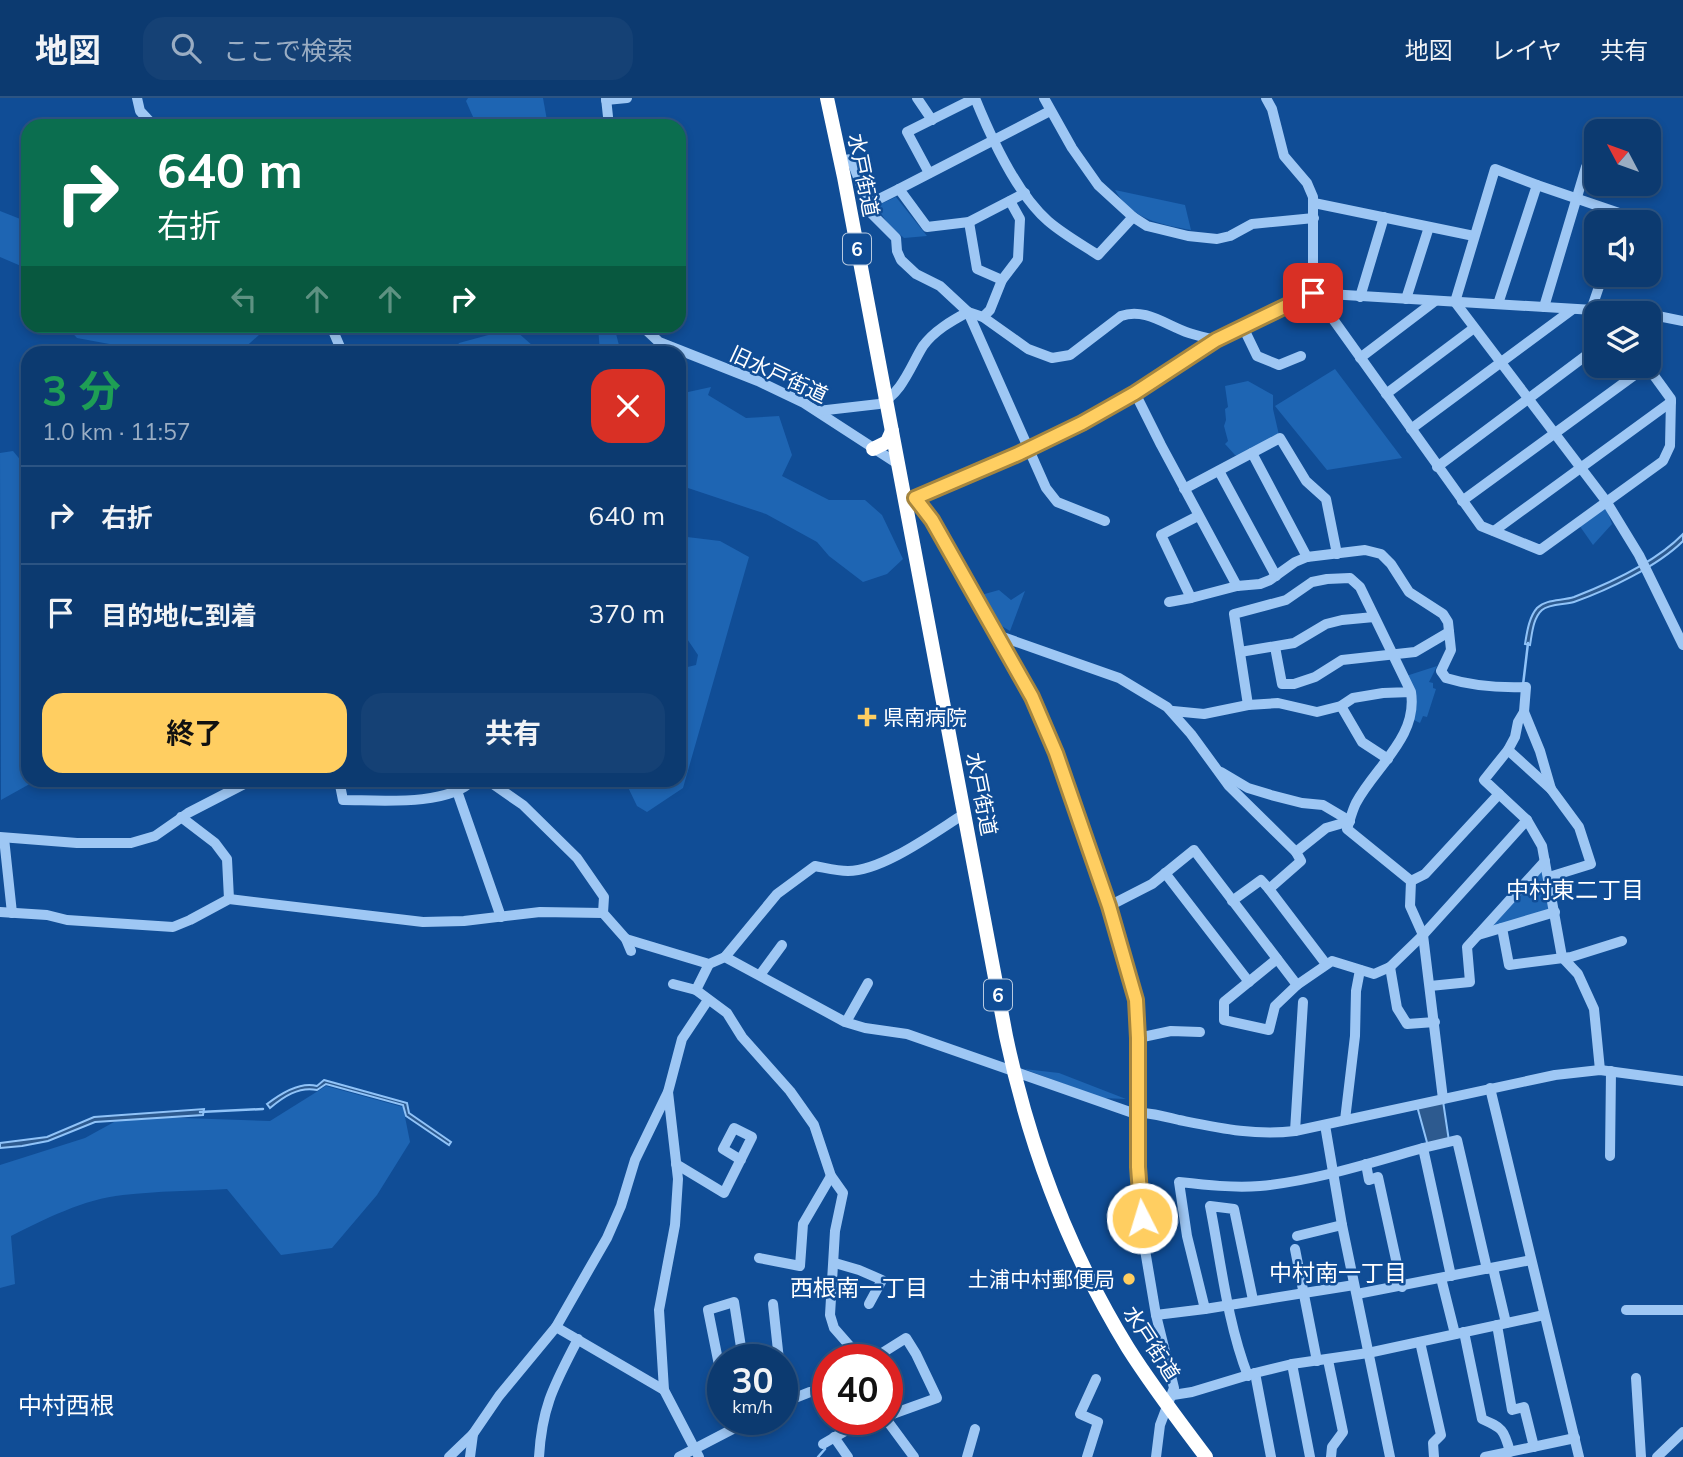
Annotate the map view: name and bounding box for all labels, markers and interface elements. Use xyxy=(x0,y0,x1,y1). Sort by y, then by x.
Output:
search box xyxy=(143,17,633,80)
text: 地図 xyxy=(35,29,101,70)
icon: search xyxy=(167,29,205,67)
text: ここで検索 xyxy=(223,34,353,67)
text: 地図 xyxy=(1405,35,1453,65)
text: レイヤ xyxy=(1491,35,1562,65)
text: 共有 xyxy=(1600,35,1648,65)
north arrow xyxy=(1584,119,1661,196)
map controls xyxy=(1584,119,1661,378)
street label: 水戸街道 xyxy=(843,131,885,219)
text: 640 m xyxy=(157,139,303,200)
icon: right xyxy=(42,147,133,238)
text: 右折 xyxy=(157,205,221,245)
button: sound xyxy=(1584,210,1661,287)
road number: 6 xyxy=(843,234,871,265)
pin xyxy=(1283,263,1343,323)
icon: arrive xyxy=(1294,274,1332,312)
icon: left xyxy=(225,280,263,318)
icon: ahead xyxy=(298,280,336,318)
icon: ahead xyxy=(371,280,409,318)
icon: right xyxy=(444,280,482,318)
button: layers xyxy=(1584,301,1661,378)
street label: 旧水戸街道 xyxy=(726,340,832,408)
text: 3 分 xyxy=(42,364,121,417)
button: close xyxy=(591,369,665,443)
text: 1.0 km · 11:57 xyxy=(42,417,191,446)
icon: right xyxy=(42,496,80,534)
text: 640 m xyxy=(589,499,665,532)
text: 右折 xyxy=(101,501,153,534)
icon: arrive xyxy=(42,594,80,632)
text: 370 m xyxy=(589,597,665,630)
text: 目的地に到着 xyxy=(101,599,257,632)
button: 終了 xyxy=(42,693,347,773)
button: 共有 xyxy=(361,693,665,773)
place label: 県南病院 xyxy=(883,704,967,730)
marker: 県南病院 xyxy=(857,707,877,727)
street label: 水戸街道 xyxy=(961,750,1003,838)
district label: 中村東二丁目 xyxy=(1506,875,1644,904)
road number: 6 xyxy=(984,980,1012,1010)
position arrow xyxy=(1105,1181,1179,1255)
district label: 中村南一丁目 xyxy=(1269,1258,1407,1287)
place label: 土浦中村郵便局 xyxy=(968,1266,1115,1292)
marker: 土浦中村郵便局 xyxy=(1121,1271,1137,1287)
district label: 西根南一丁目 xyxy=(790,1273,928,1302)
street label: 水戸街道 xyxy=(1118,1301,1186,1385)
speed limit sign: 40 xyxy=(812,1344,903,1435)
text: 30 xyxy=(731,1358,774,1402)
district label: 中村西根 xyxy=(18,1390,114,1420)
text: km/h xyxy=(732,1395,773,1418)

